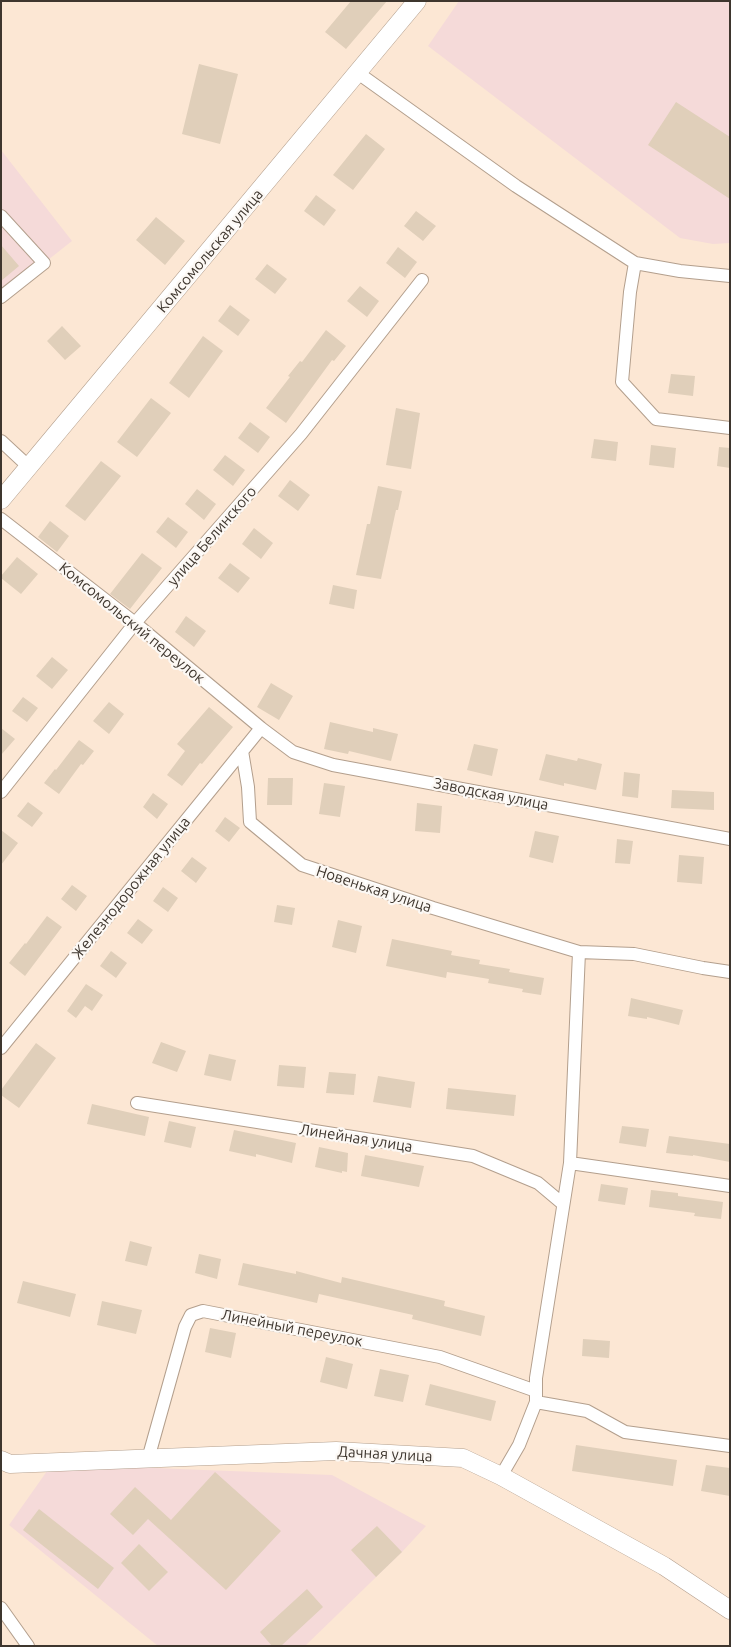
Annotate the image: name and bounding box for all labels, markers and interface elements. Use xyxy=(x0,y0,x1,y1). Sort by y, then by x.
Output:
street label: Комсомольская улица xyxy=(153,186,267,316)
street label: улица Белинского xyxy=(164,482,260,590)
street label: Комсомольский переулок xyxy=(55,559,209,687)
street label: Заводская улица xyxy=(432,774,550,814)
street label: Железнодорожная улица xyxy=(68,813,194,963)
street label: Новенькая улица xyxy=(314,862,434,916)
street label: Линейная улица xyxy=(298,1120,414,1156)
street label: Линейный переулок xyxy=(220,1305,364,1351)
street label: Дачная улица xyxy=(337,1443,433,1465)

